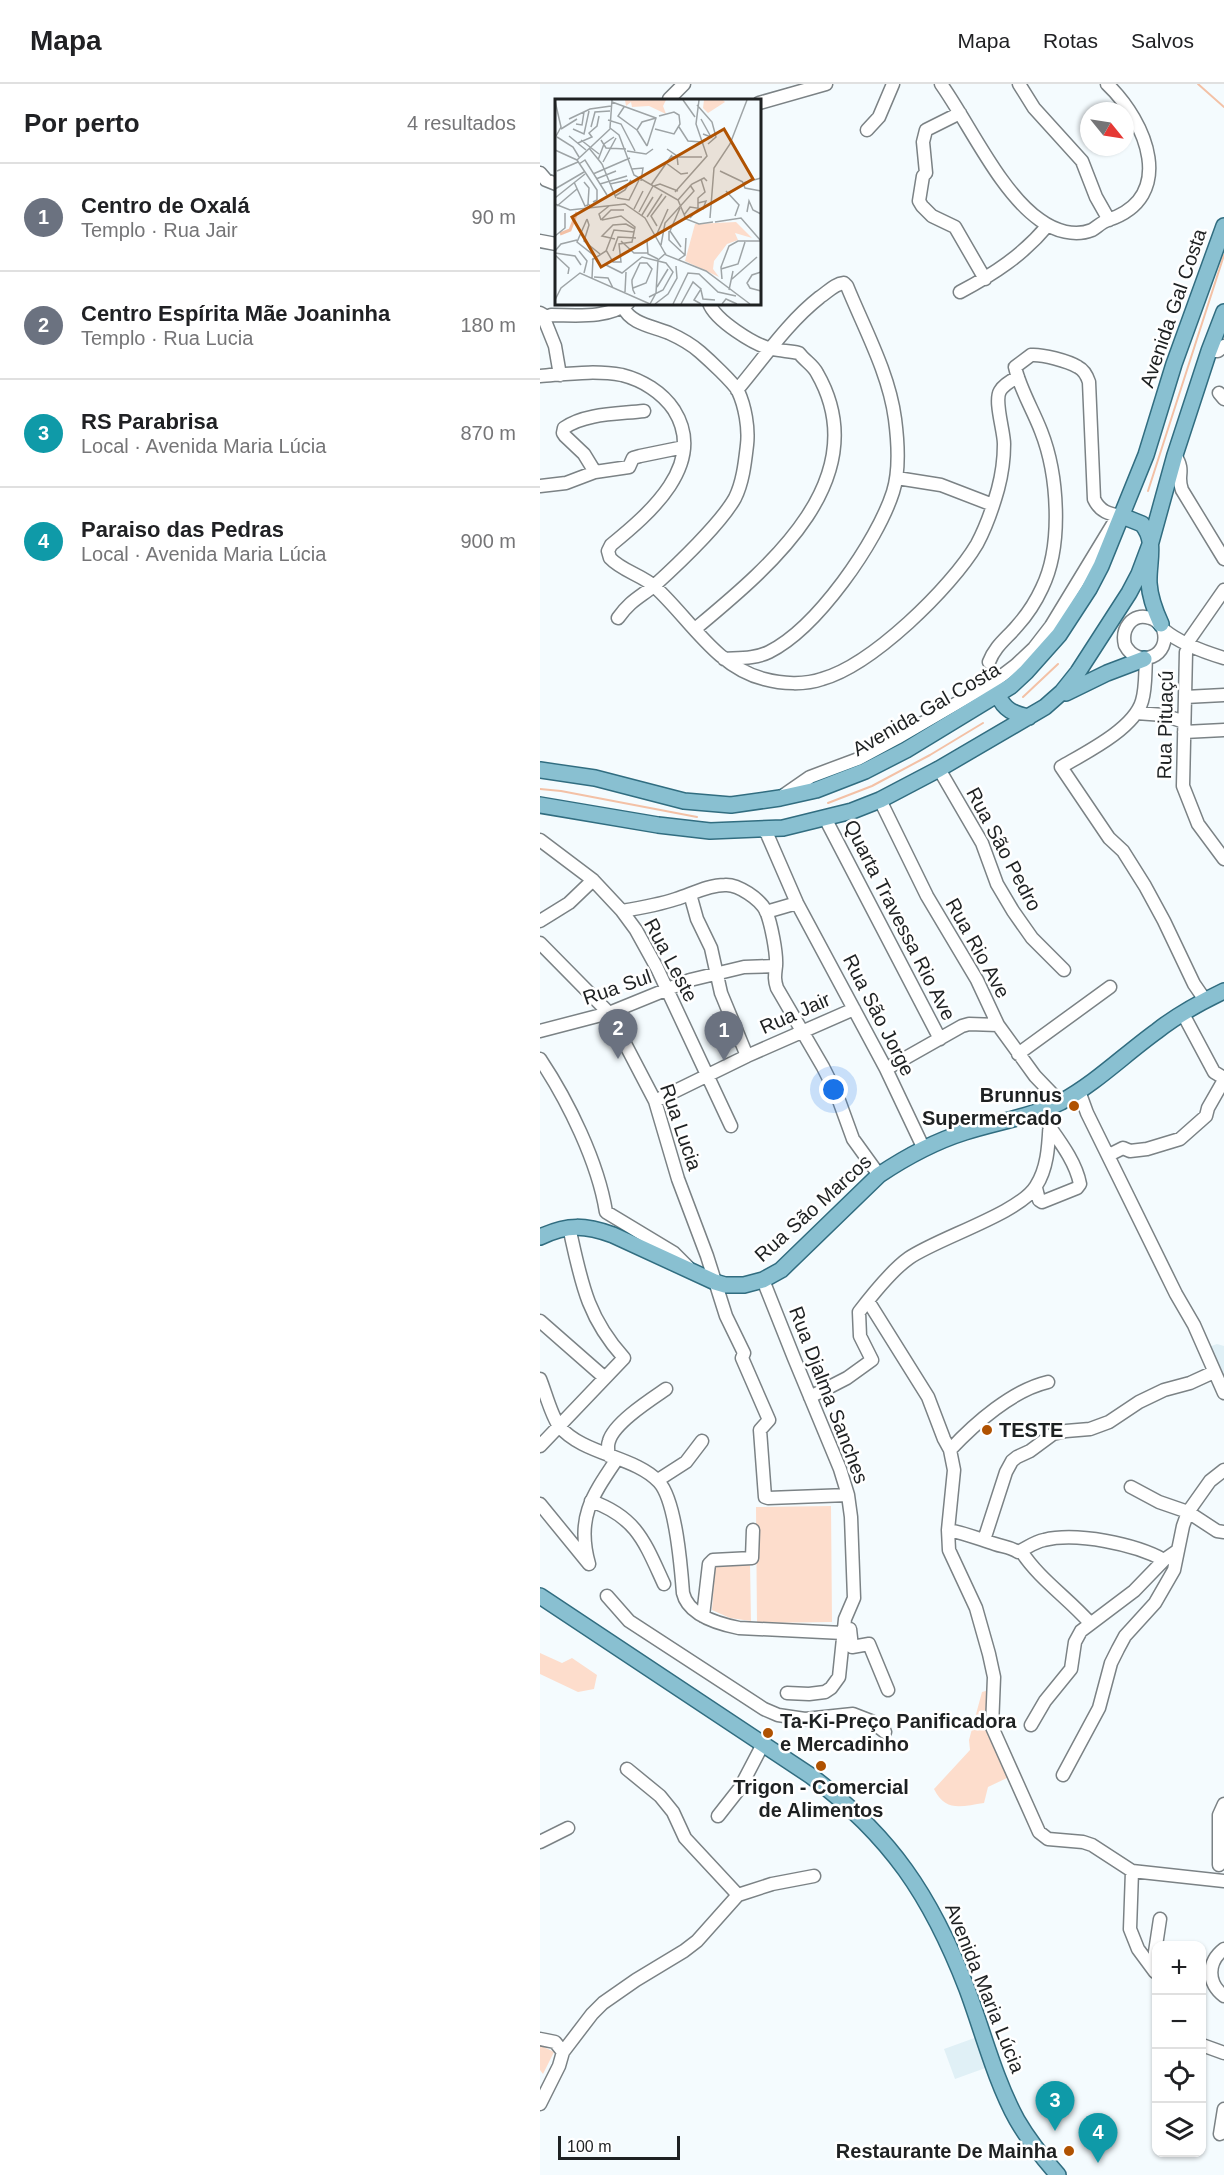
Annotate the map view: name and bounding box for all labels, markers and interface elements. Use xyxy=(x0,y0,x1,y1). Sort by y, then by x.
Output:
text: Mapa xyxy=(30,25,102,56)
text: Mapa xyxy=(958,29,1010,52)
text: Rotas xyxy=(1043,29,1098,52)
text: Salvos xyxy=(1131,29,1194,52)
inset map xyxy=(555,99,760,304)
north arrow xyxy=(1080,102,1134,156)
text: Por perto xyxy=(24,108,140,138)
text: 4 resultados xyxy=(407,112,516,134)
text: Centro de Oxalá xyxy=(81,193,250,218)
text: 1 xyxy=(38,206,49,228)
text: 90 m xyxy=(472,206,516,228)
text: Templo · Rua Jair xyxy=(81,219,238,241)
street label: Avenida Gal Costa xyxy=(1136,225,1211,390)
text: Centro Espírita Mãe Joaninha xyxy=(81,301,390,326)
text: 2 xyxy=(38,314,49,336)
text: 180 m xyxy=(460,314,516,336)
text: Templo · Rua Lucia xyxy=(81,327,253,349)
text: RS Parabrisa xyxy=(81,409,218,434)
text: 3 xyxy=(38,422,49,444)
text: 870 m xyxy=(460,422,516,444)
text: Local · Avenida Maria Lúcia xyxy=(81,435,326,457)
text: Paraiso das Pedras xyxy=(81,517,284,542)
text: 4 xyxy=(38,530,49,552)
text: 900 m xyxy=(460,530,516,552)
text: Local · Avenida Maria Lúcia xyxy=(81,543,326,565)
street label: Avenida Gal Costa xyxy=(848,657,1004,760)
street label: Rua Pituaçú xyxy=(1153,670,1177,780)
street label: Rua São Pedro xyxy=(962,783,1046,915)
street label: Quarta Travessa Rio Ave xyxy=(840,816,960,1024)
street label: Rua Rio Ave xyxy=(942,894,1014,1002)
street label: Rua Leste xyxy=(640,915,702,1005)
street label: Rua São Jorge xyxy=(839,951,919,1079)
street label: Rua Sul xyxy=(580,965,654,1009)
street label: Rua Jair xyxy=(757,988,834,1038)
pin: 2 xyxy=(598,1010,638,1059)
pin: 1 xyxy=(704,1012,744,1061)
your location xyxy=(819,1075,848,1104)
street label: Rua Lucia xyxy=(656,1081,706,1174)
place label: Brunnus Supermercado xyxy=(922,1084,1062,1129)
marker: Brunnus Supermercado xyxy=(1067,1099,1081,1113)
street label: Rua São Marcos xyxy=(750,1150,876,1266)
street label: Rua Djalma Sanches xyxy=(785,1303,873,1487)
place label: TESTE xyxy=(999,1419,1063,1441)
marker: TESTE xyxy=(980,1423,994,1437)
place label: Ta-Ki-Preço Panificadora e Mercadinho xyxy=(780,1710,1017,1755)
marker: Ta-Ki-Preço Panificadora e Mercadinho xyxy=(761,1726,775,1740)
marker: Trigon - Comercial de Alimentos xyxy=(814,1759,828,1773)
place label: Trigon - Comercial de Alimentos xyxy=(733,1776,909,1821)
street label: Avenida Maria Lúcia xyxy=(941,1900,1029,2077)
map controls xyxy=(1152,1941,1206,2157)
button: + xyxy=(1152,1941,1206,1995)
button: − xyxy=(1152,1995,1206,2049)
button: locate xyxy=(1152,2049,1206,2103)
pin: 3 xyxy=(1036,2082,1074,2131)
button: layers xyxy=(1152,2103,1206,2157)
pin: 4 xyxy=(1078,2114,1118,2163)
scale bar xyxy=(558,2133,680,2160)
text: 100 m xyxy=(567,2138,611,2155)
place label: Restaurante De Mainha xyxy=(836,2140,1058,2162)
marker: Restaurante De Mainha xyxy=(1062,2144,1076,2158)

